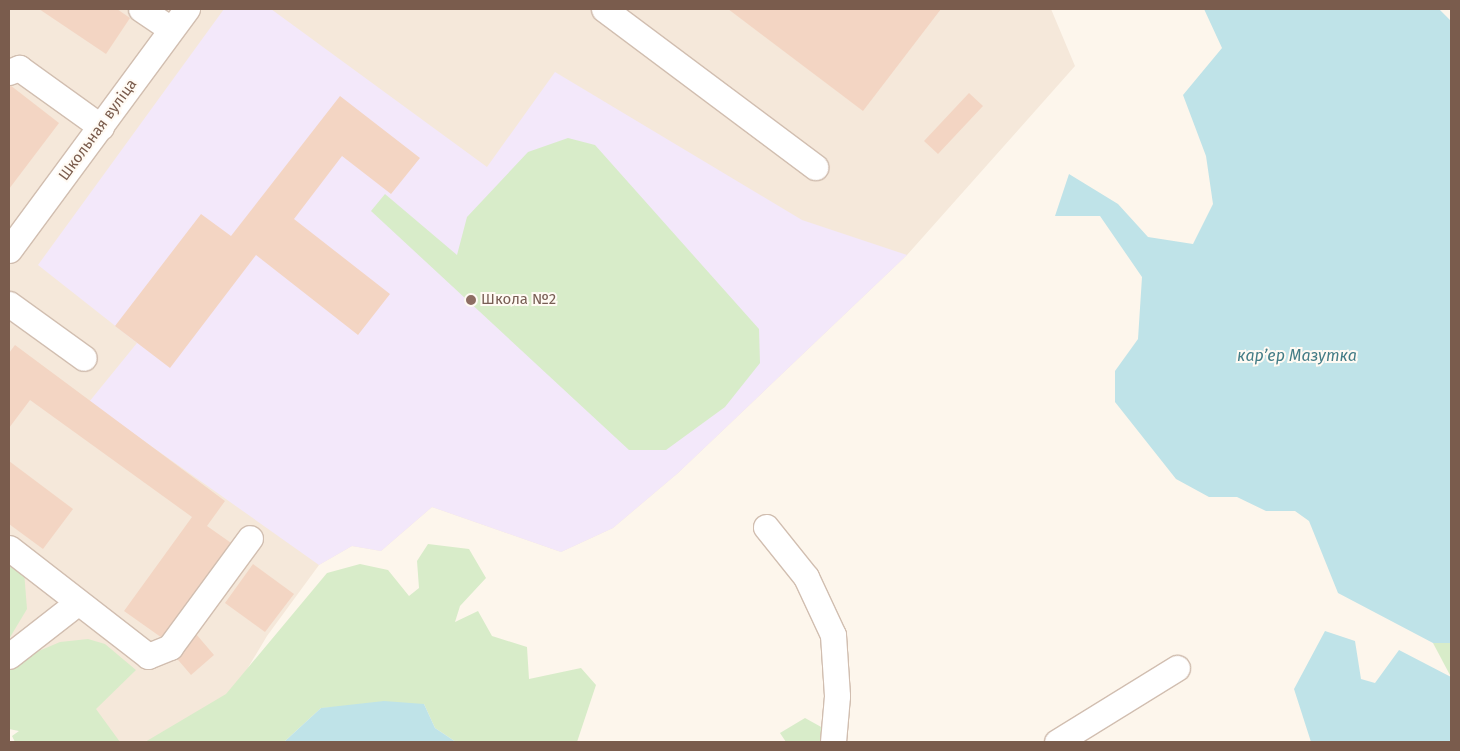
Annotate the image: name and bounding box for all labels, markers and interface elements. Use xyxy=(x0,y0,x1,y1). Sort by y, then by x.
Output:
street label: Школьная вуліца xyxy=(55,76,141,184)
place label: Школа №2 xyxy=(481,291,556,309)
marker: Школа №2 xyxy=(465,294,477,306)
water label: карʼер Мазутка xyxy=(1237,346,1357,366)

